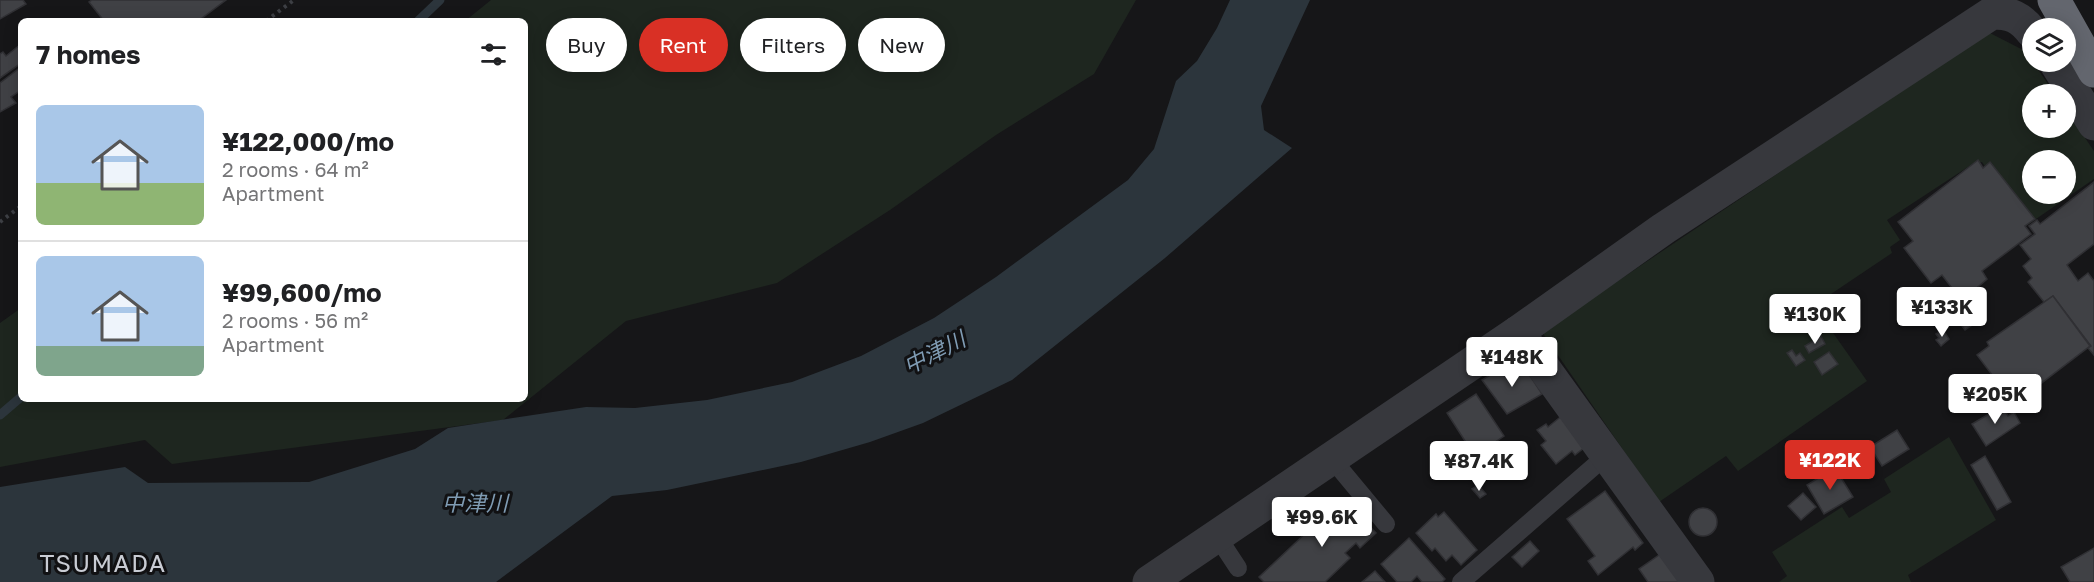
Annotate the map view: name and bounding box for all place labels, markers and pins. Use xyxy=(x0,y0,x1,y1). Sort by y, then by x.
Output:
pin: ¥133K xyxy=(1900,287,1984,338)
pin: ¥130K xyxy=(1773,294,1857,345)
pin: ¥148K xyxy=(1470,337,1554,388)
pin: ¥205K xyxy=(1953,374,2037,425)
pin: ¥122K xyxy=(1788,440,1872,491)
pin: ¥87.4K xyxy=(1430,441,1528,492)
pin: ¥99.6K xyxy=(1273,497,1371,548)

